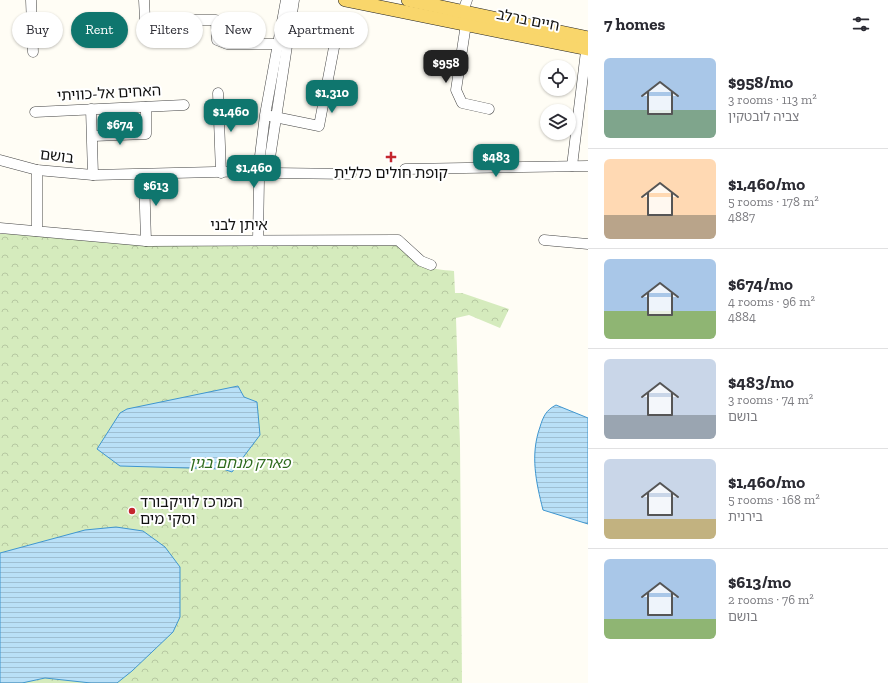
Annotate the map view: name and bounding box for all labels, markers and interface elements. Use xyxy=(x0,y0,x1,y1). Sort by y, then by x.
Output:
street label: חיים ברלב xyxy=(495,5,561,35)
chip: Buy xyxy=(12,12,63,48)
chip: Rent xyxy=(71,12,128,48)
chip: Filters xyxy=(136,12,203,48)
chip: New xyxy=(211,12,266,48)
chip: Apartment xyxy=(274,12,368,48)
icon: filters xyxy=(850,13,872,35)
text: 7 homes xyxy=(604,14,665,34)
pin: $958 xyxy=(422,50,470,84)
text: $958 xyxy=(432,55,460,70)
map controls xyxy=(540,60,576,140)
button: locate xyxy=(540,60,576,96)
text: $958/mo xyxy=(728,72,793,92)
icon: home xyxy=(636,74,684,122)
pin: $1,310 xyxy=(299,80,365,114)
street label: האחים אל-כוויתי xyxy=(56,81,162,105)
text: $1,310 xyxy=(315,85,349,100)
text: 3 rooms · 113 m² xyxy=(728,92,817,107)
pin: $1,460 xyxy=(198,99,264,133)
text: $1,460 xyxy=(213,104,249,119)
button: layers xyxy=(540,104,576,140)
text: צביה לובטקין xyxy=(728,109,799,124)
pin: $674 xyxy=(96,112,144,146)
text: $674 xyxy=(107,117,133,132)
pin: $483 xyxy=(472,144,520,178)
street label: בושם xyxy=(39,145,75,167)
text: $483 xyxy=(482,149,510,164)
marker: קופת חולים כללית xyxy=(385,151,397,163)
pin: $1,460 xyxy=(221,155,287,189)
text: $1,460 xyxy=(236,160,272,175)
place label: קופת חולים כללית xyxy=(334,164,448,182)
pin: $613 xyxy=(132,173,180,207)
text: $1,460/mo xyxy=(728,174,805,194)
icon: home xyxy=(636,175,684,223)
text: $613 xyxy=(143,178,169,193)
text: 5 rooms · 178 m² xyxy=(728,194,819,209)
text: 4887 xyxy=(728,209,755,224)
street label: איתן לבני xyxy=(210,216,268,234)
text: $674/mo xyxy=(728,274,793,294)
icon: home xyxy=(636,275,684,323)
text: 4 rooms · 96 m² xyxy=(728,294,815,309)
text: 4884 xyxy=(728,309,756,324)
text: $483/mo xyxy=(728,372,794,392)
icon: home xyxy=(636,375,684,423)
text: 3 rooms · 74 m² xyxy=(728,392,813,407)
text: בושם xyxy=(728,409,758,424)
park label: פארק מנחם בגין xyxy=(189,454,292,472)
text: $1,460/mo xyxy=(728,472,805,492)
icon: home xyxy=(636,475,684,523)
text: 5 rooms · 168 m² xyxy=(728,492,820,507)
place label: המרכז לוויקבורד וסקי מים xyxy=(140,493,243,528)
marker: המרכז לוויקבורד וסקי מים xyxy=(127,506,137,516)
text: בירנית xyxy=(728,509,763,524)
text: $613/mo xyxy=(728,572,791,592)
icon: home xyxy=(636,575,684,623)
text: 2 rooms · 76 m² xyxy=(728,592,814,607)
text: בושם xyxy=(728,609,758,624)

